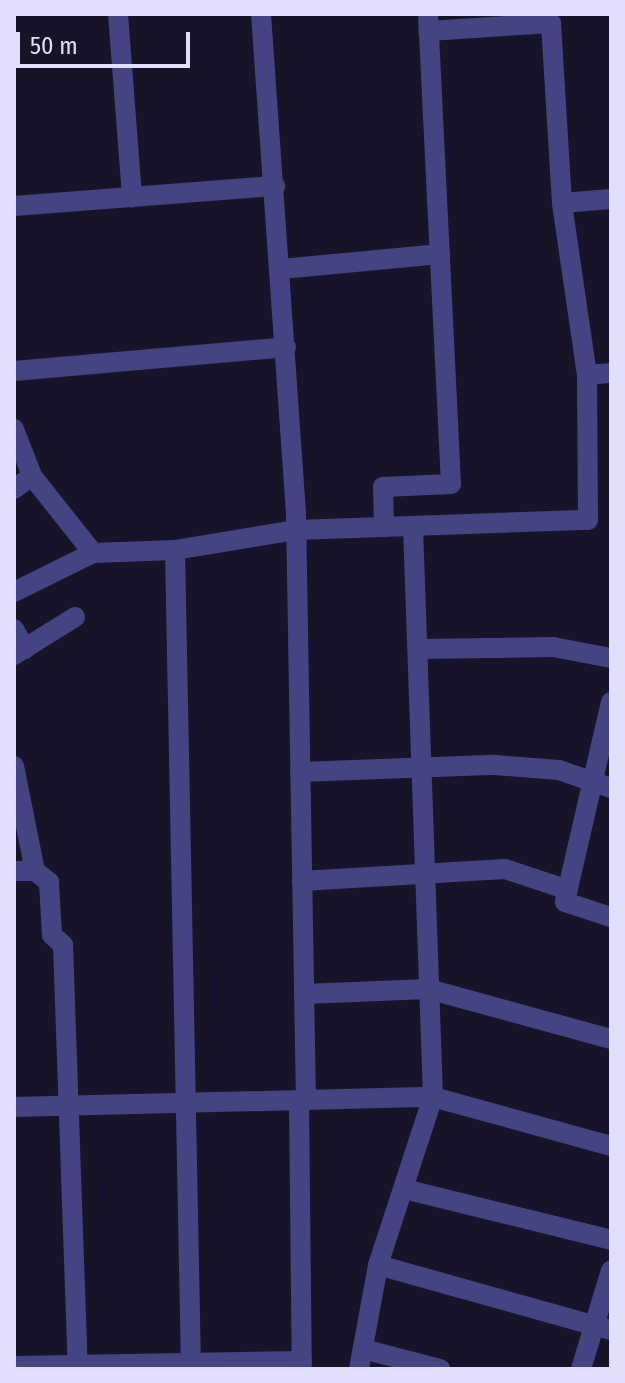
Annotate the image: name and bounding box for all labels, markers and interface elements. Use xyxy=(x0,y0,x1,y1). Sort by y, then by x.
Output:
scale bar xyxy=(20,16,194,66)
text: 50 m xyxy=(30,32,78,60)

